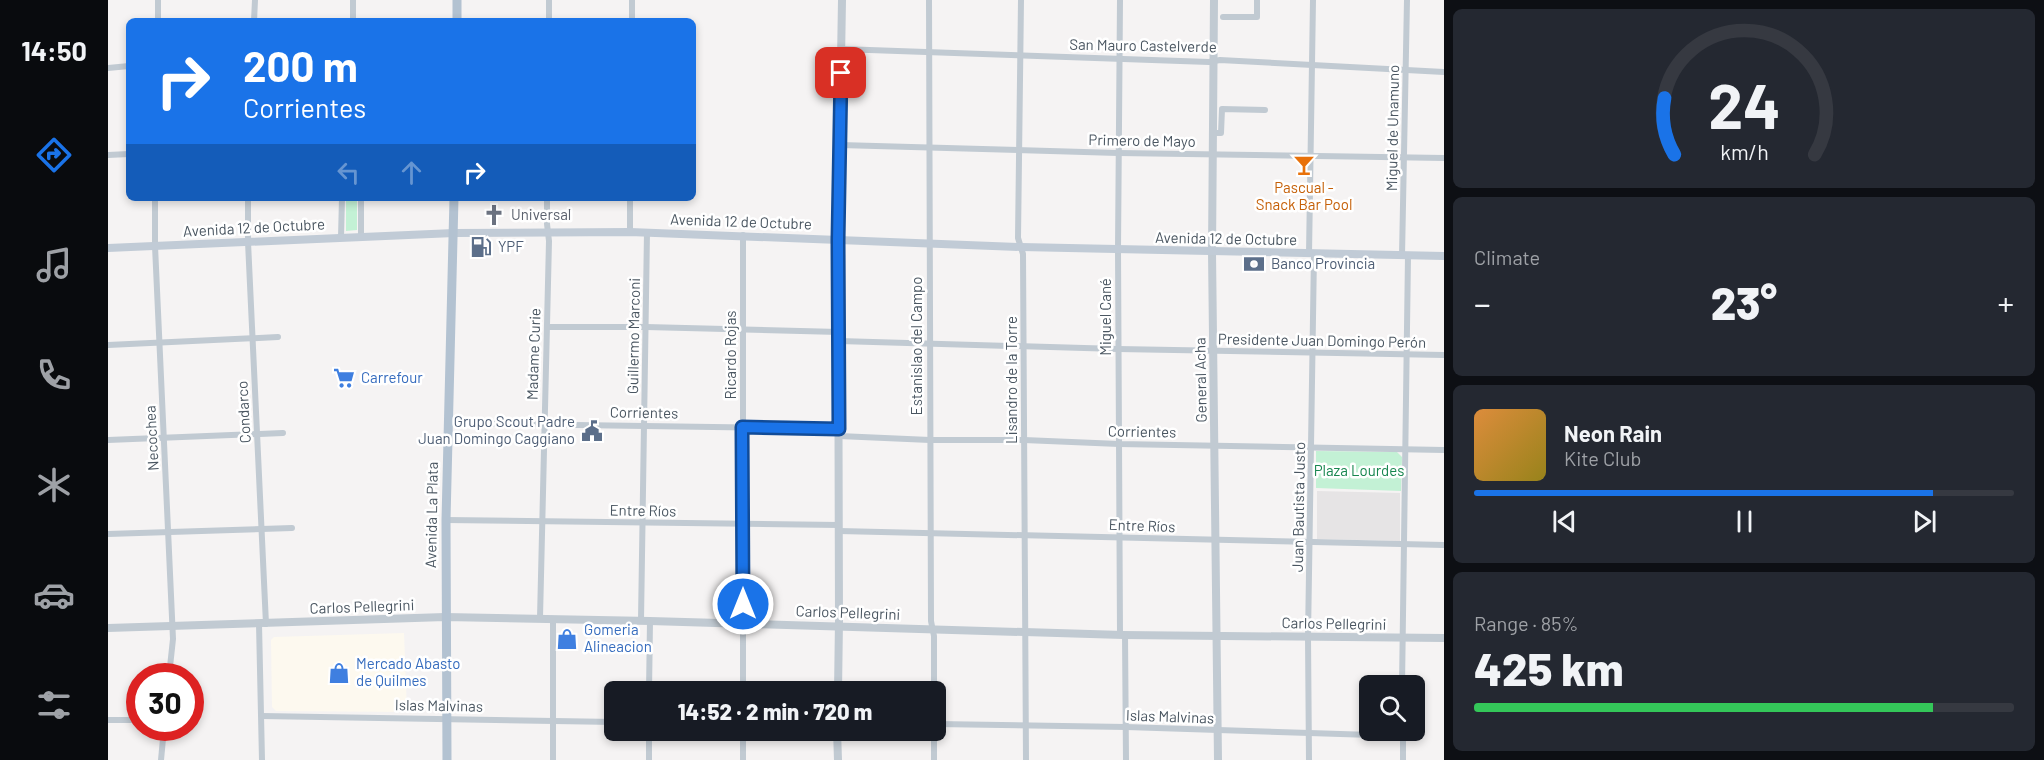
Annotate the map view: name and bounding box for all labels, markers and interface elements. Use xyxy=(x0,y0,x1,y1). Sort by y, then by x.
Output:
text: 14:50 xyxy=(21,34,87,66)
street label: San Mauro Castelverde xyxy=(1069,35,1217,55)
text: 200 m xyxy=(243,40,358,90)
icon: right xyxy=(144,42,222,120)
pin xyxy=(815,47,866,98)
icon: arrive xyxy=(824,56,857,89)
street label: Miguel de Unamuno xyxy=(1382,65,1402,191)
text: 24 xyxy=(1708,68,1780,142)
text: Corrientes xyxy=(243,91,366,123)
street label: Primero de Mayo xyxy=(1088,130,1196,150)
icon: directions xyxy=(33,134,75,176)
text: km/h xyxy=(1720,140,1768,165)
bar icon: Pascual - Snack Bar Pool xyxy=(1292,153,1316,177)
icon: left xyxy=(332,156,365,189)
icon: ahead xyxy=(395,156,428,189)
icon: right xyxy=(458,156,491,189)
place label: Pascual - Snack Bar Pool xyxy=(1256,178,1352,213)
church icon: Universal xyxy=(482,203,506,227)
place label: Universal xyxy=(511,205,571,223)
street label: Avenida 12 de Octubre xyxy=(670,210,812,232)
street label: Avenida 12 de Octubre xyxy=(183,214,325,240)
street label: Avenida 12 de Octubre xyxy=(1155,228,1297,248)
fuel station icon: YPF xyxy=(469,235,493,259)
place label: YPF xyxy=(498,237,524,255)
icon: music xyxy=(33,244,75,286)
text: Climate xyxy=(1474,245,1540,269)
bank icon: Banco Provincia xyxy=(1242,252,1266,276)
place label: Banco Provincia xyxy=(1271,254,1375,272)
text: 23° xyxy=(1711,275,1777,329)
street label: Estanislao del Campo xyxy=(907,277,925,415)
street label: Guillermo Marconi xyxy=(623,278,643,394)
street label: Miguel Cané xyxy=(1096,278,1114,356)
text: − xyxy=(1474,283,1491,323)
text: + xyxy=(1997,283,2014,323)
street label: Madame Curie xyxy=(522,308,544,400)
street label: Ricardo Rojas xyxy=(721,310,739,400)
street label: Lisandro de la Torre xyxy=(1002,316,1020,444)
street label: Presidente Juan Domingo Perón xyxy=(1218,329,1426,351)
street label: General Acha xyxy=(1190,337,1210,423)
icon: phone xyxy=(33,354,75,396)
supermarket icon: Carrefour xyxy=(332,366,356,390)
place label: Carrefour xyxy=(361,368,423,386)
street label: Condarco xyxy=(232,380,254,444)
street label: Corrientes xyxy=(610,402,678,422)
street label: Necochea xyxy=(140,405,162,471)
place label: Grupo Scout Padre Juan Domingo Caggiano xyxy=(418,412,575,447)
public building icon: Grupo Scout Padre Juan Domingo Caggiano xyxy=(580,419,604,443)
text: Neon Rain xyxy=(1564,420,1662,446)
street label: Corrientes xyxy=(1108,421,1176,441)
street label: Juan Bautista Justo xyxy=(1288,442,1308,572)
text: Kite Club xyxy=(1564,446,1641,470)
park label: Plaza Lourdes xyxy=(1314,461,1404,479)
street label: Avenida La Plata xyxy=(421,462,441,568)
icon: climate xyxy=(33,464,75,506)
street label: Entre Ríos xyxy=(609,500,677,520)
icon: previous xyxy=(1548,505,1581,538)
icon: pause xyxy=(1728,505,1761,538)
icon: next xyxy=(1908,505,1941,538)
street label: Entre Ríos xyxy=(1108,515,1176,535)
position arrow xyxy=(711,572,775,636)
icon: car xyxy=(33,574,75,616)
street label: Carlos Pellegrini xyxy=(309,595,415,617)
street label: Carlos Pellegrini xyxy=(795,601,901,623)
text: Range · 85% xyxy=(1474,611,1578,635)
street label: Carlos Pellegrini xyxy=(1282,613,1387,633)
place label: Gomeria Alineacion xyxy=(584,620,652,655)
shop icon: Gomeria Alineacion xyxy=(555,627,579,651)
text: 425 km xyxy=(1474,641,1624,695)
place label: Mercado Abasto de Quilmes xyxy=(356,654,461,689)
shop icon: Mercado Abasto de Quilmes xyxy=(327,661,351,685)
speed limit sign: 30 xyxy=(126,663,204,741)
map controls xyxy=(1359,675,1425,741)
button: search xyxy=(1359,675,1425,741)
icon: filters xyxy=(33,684,75,726)
street label: Islas Malvinas xyxy=(395,695,483,715)
text: 14:52 · 2 min · 720 m xyxy=(678,698,872,724)
street label: Islas Malvinas xyxy=(1126,705,1214,727)

